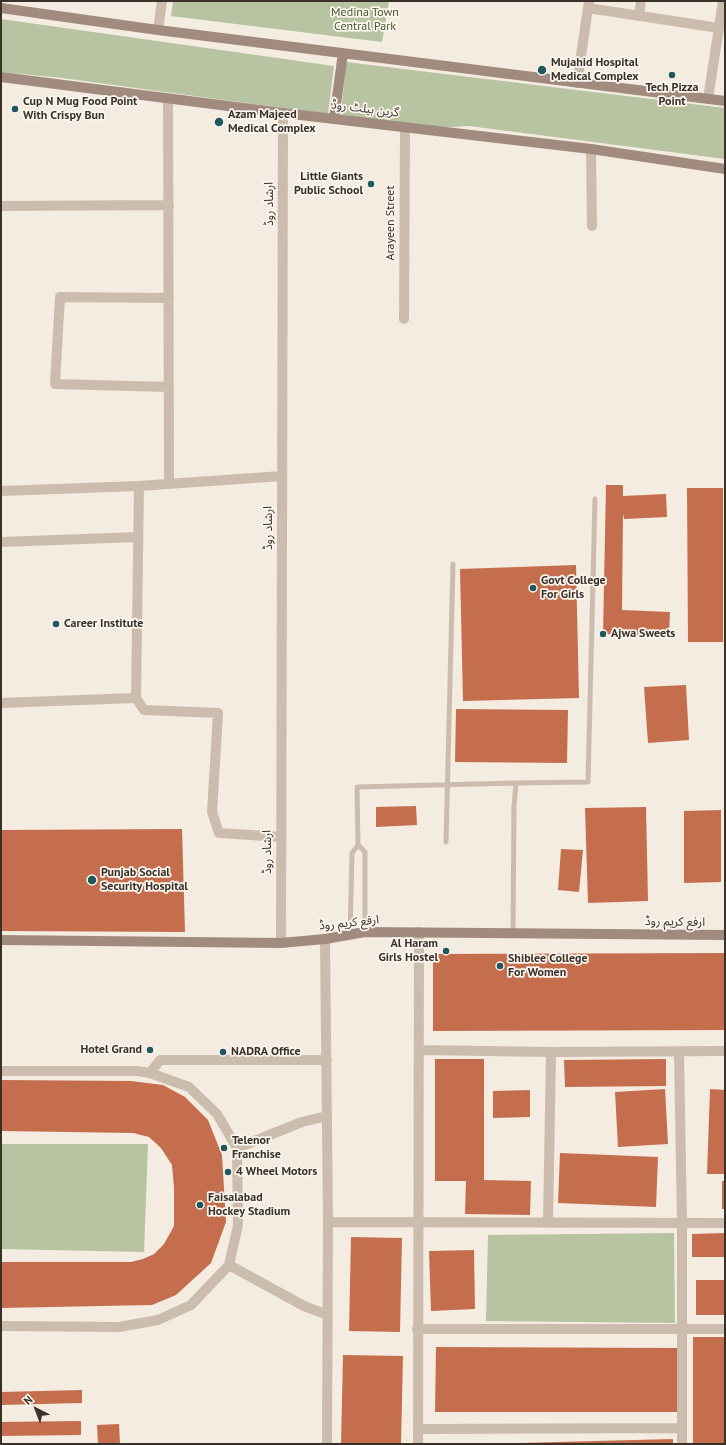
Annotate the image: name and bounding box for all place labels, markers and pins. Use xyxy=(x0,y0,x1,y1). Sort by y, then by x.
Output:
place label: Mujahid Hospital Medical Complex xyxy=(551,56,639,84)
marker: Mujahid Hospital Medical Complex xyxy=(536,64,548,76)
marker: Tech Pizza Point xyxy=(667,70,677,80)
place label: Tech Pizza Point xyxy=(645,81,699,109)
place label: Cup N Mug Food Point With Crispy Bun xyxy=(23,95,137,123)
marker: Cup N Mug Food Point With Crispy Bun xyxy=(10,104,20,114)
place label: Azam Majeed Medical Complex xyxy=(228,108,316,136)
marker: Azam Majeed Medical Complex xyxy=(213,116,225,128)
place label: Little Giants Public School xyxy=(294,170,363,198)
marker: Little Giants Public School xyxy=(366,179,376,189)
place label: Govt College For Girls xyxy=(541,574,606,602)
marker: Govt College For Girls xyxy=(528,583,538,593)
place label: Career Institute xyxy=(64,617,143,631)
marker: Career Institute xyxy=(51,619,61,629)
place label: Ajwa Sweets xyxy=(611,627,675,641)
marker: Ajwa Sweets xyxy=(598,629,608,639)
place label: Punjab Social Security Hospital xyxy=(101,866,188,894)
marker: Punjab Social Security Hospital xyxy=(86,874,98,886)
place label: Al Haram Girls Hostel xyxy=(379,937,438,965)
marker: Al Haram Girls Hostel xyxy=(441,946,451,956)
place label: Shiblee College For Women xyxy=(508,952,588,980)
marker: Shiblee College For Women xyxy=(495,961,505,971)
place label: Hotel Grand xyxy=(80,1043,142,1057)
marker: Hotel Grand xyxy=(145,1045,155,1055)
place label: NADRA Office xyxy=(231,1045,301,1059)
marker: NADRA Office xyxy=(218,1047,228,1057)
place label: Telenor Franchise xyxy=(232,1134,281,1162)
marker: Telenor Franchise xyxy=(219,1143,229,1153)
place label: 4 Wheel Motors xyxy=(236,1165,317,1179)
marker: 4 Wheel Motors xyxy=(223,1167,233,1177)
place label: Faisalabad Hockey Stadium xyxy=(208,1191,290,1219)
marker: Faisalabad Hockey Stadium xyxy=(195,1200,205,1210)

